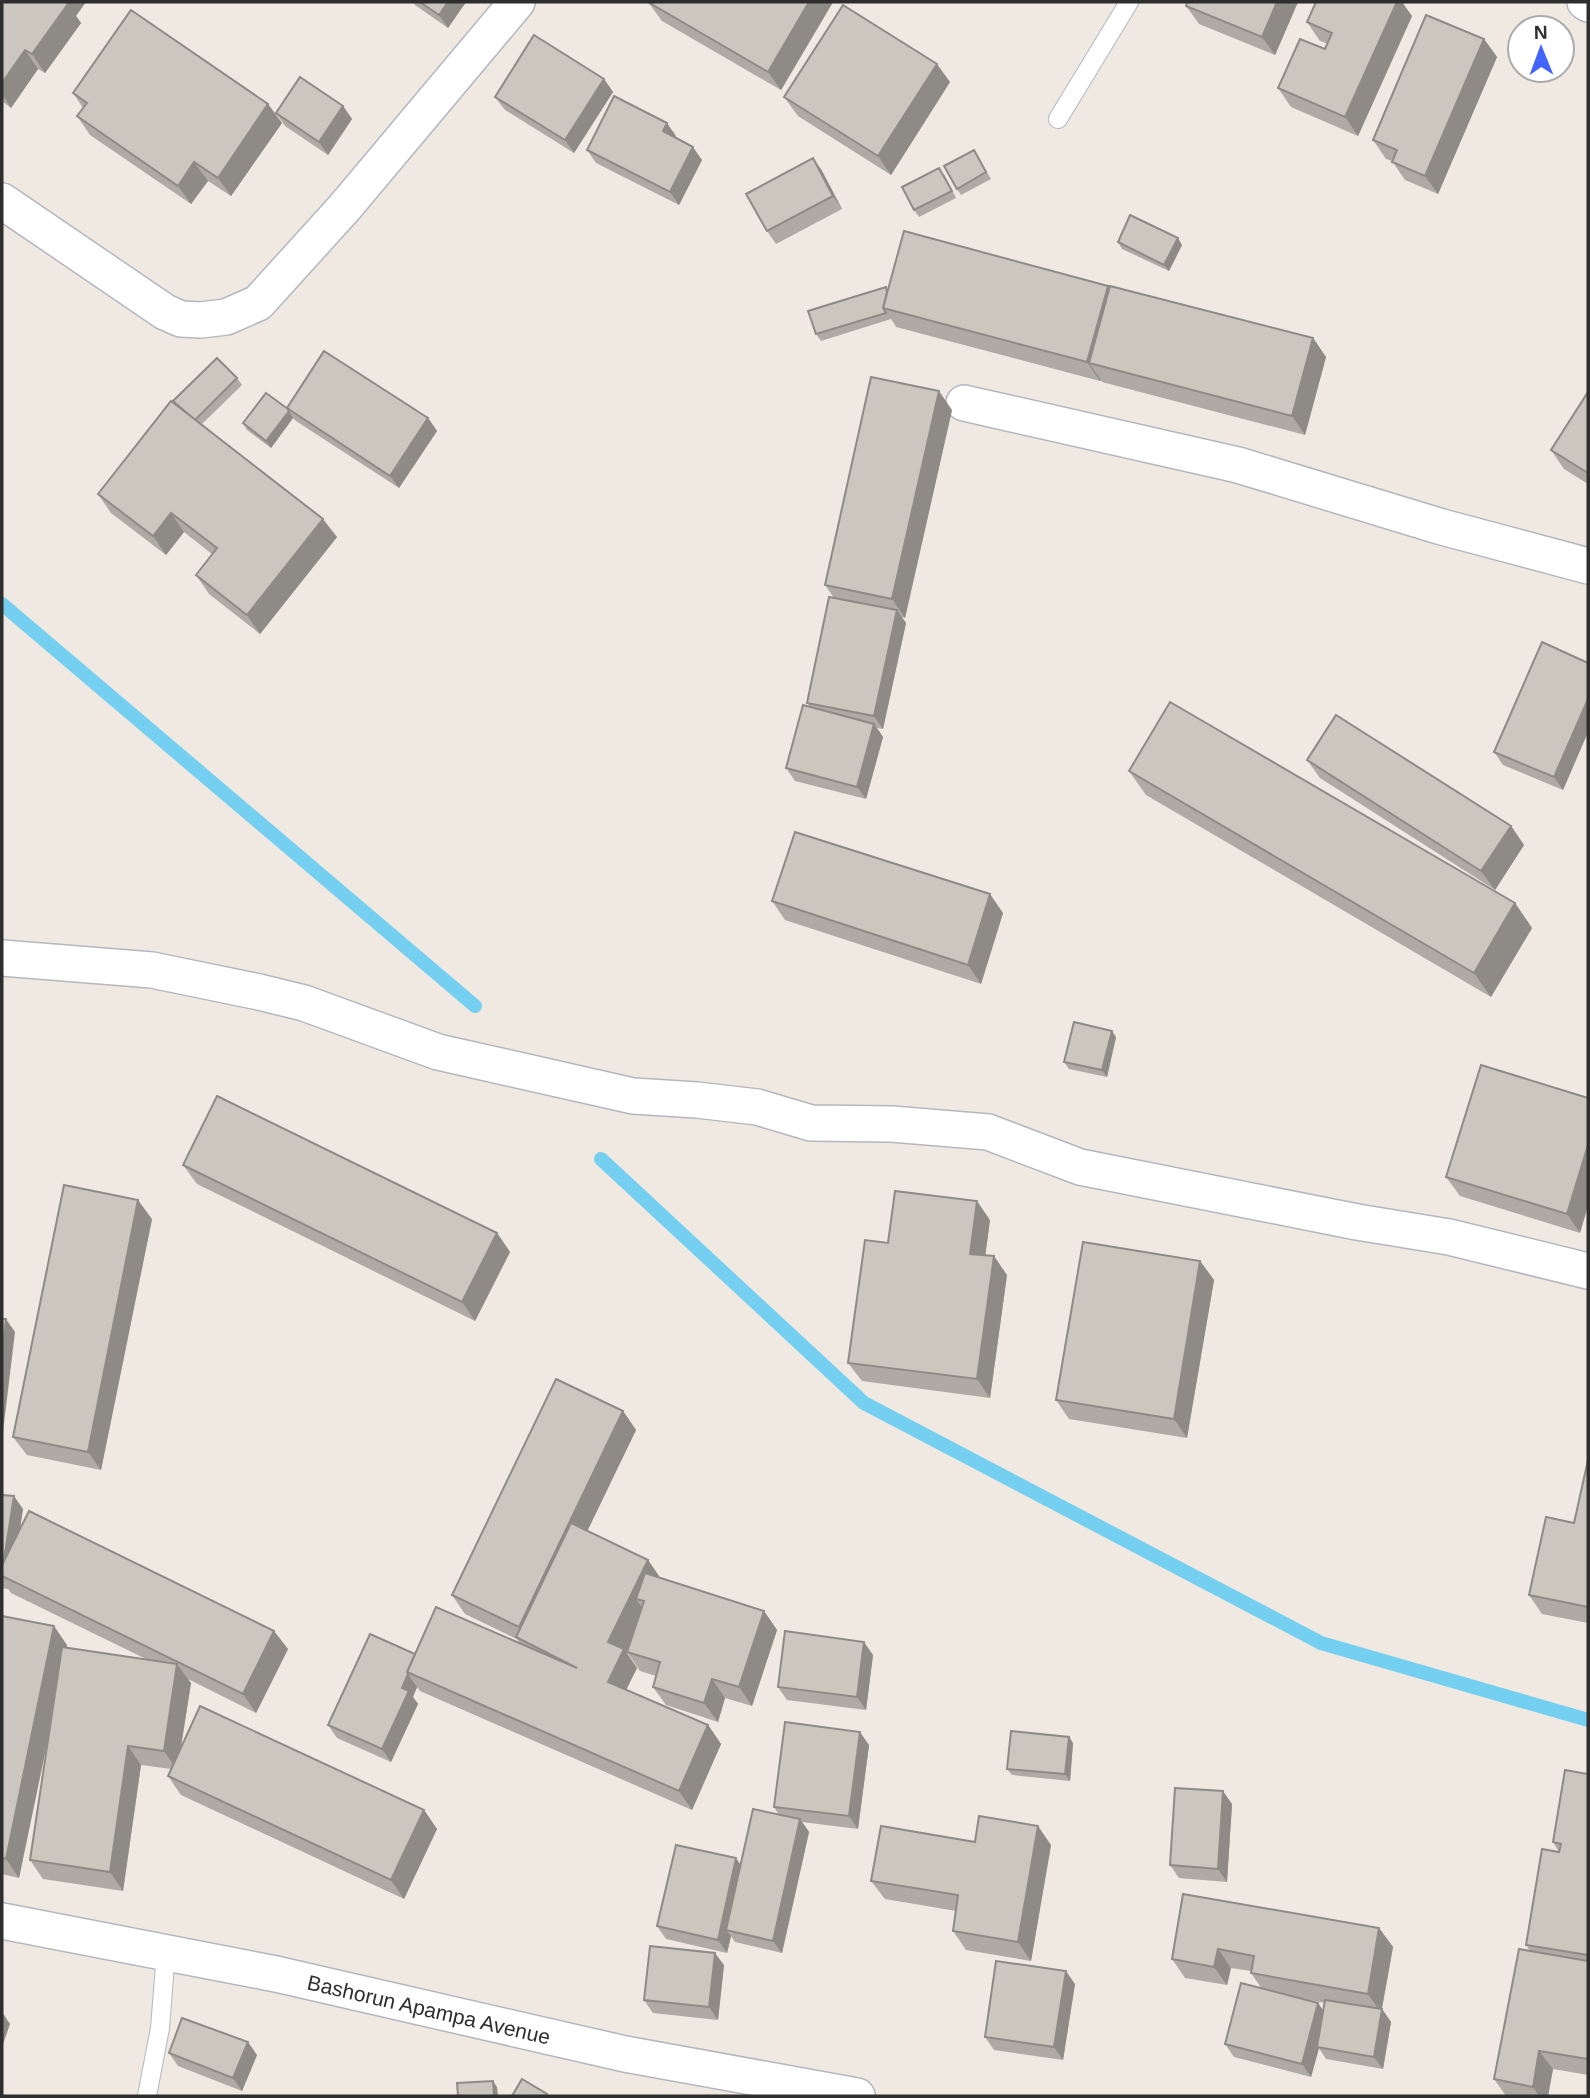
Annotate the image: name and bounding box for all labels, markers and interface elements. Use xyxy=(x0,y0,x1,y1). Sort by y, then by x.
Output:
north arrow xyxy=(1506,14,1576,84)
text: N xyxy=(1534,22,1548,43)
street label: Bashorun Apampa Avenue xyxy=(305,1970,553,2048)

